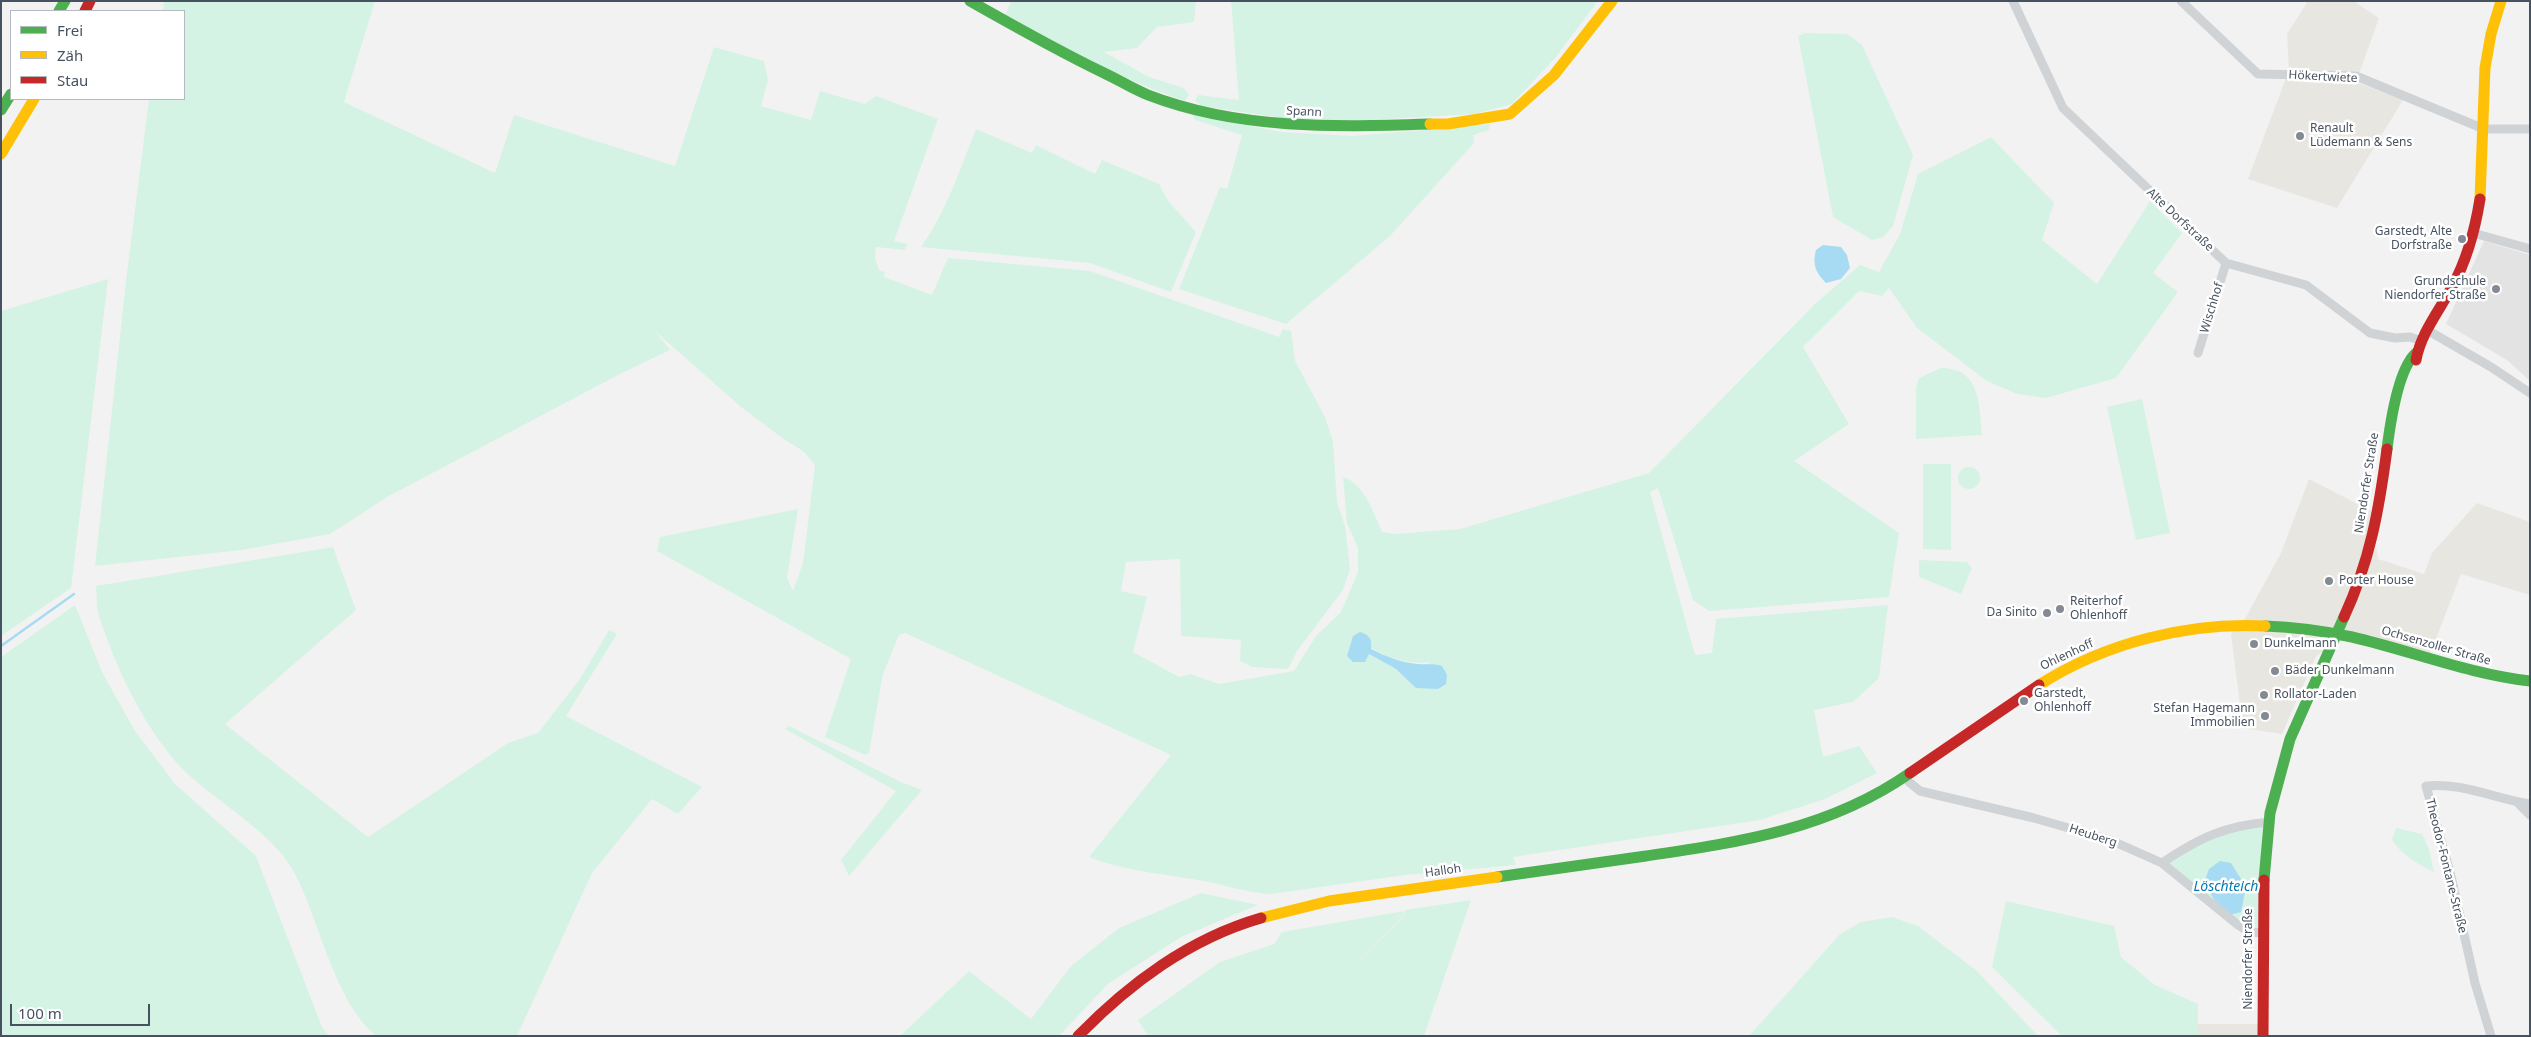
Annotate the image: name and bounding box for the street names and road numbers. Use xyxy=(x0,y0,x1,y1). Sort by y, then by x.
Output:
street label: Hökertwiete xyxy=(2288,68,2358,86)
street label: Spann xyxy=(1286,104,1322,120)
street label: Alte Dorfstraße xyxy=(2144,185,2216,255)
street label: Wischhof xyxy=(2198,281,2226,335)
street label: Niendorfer Straße xyxy=(2352,432,2382,534)
street label: Ochsenzoller Straße xyxy=(2380,623,2492,669)
street label: Ohlenhoff xyxy=(2038,636,2096,674)
street label: Theodor-Fontane-Straße xyxy=(2422,797,2470,935)
street label: Heuberg xyxy=(2067,822,2119,850)
street label: Halloh xyxy=(1424,861,1462,881)
street label: Niendorfer Straße xyxy=(2242,908,2256,1010)

